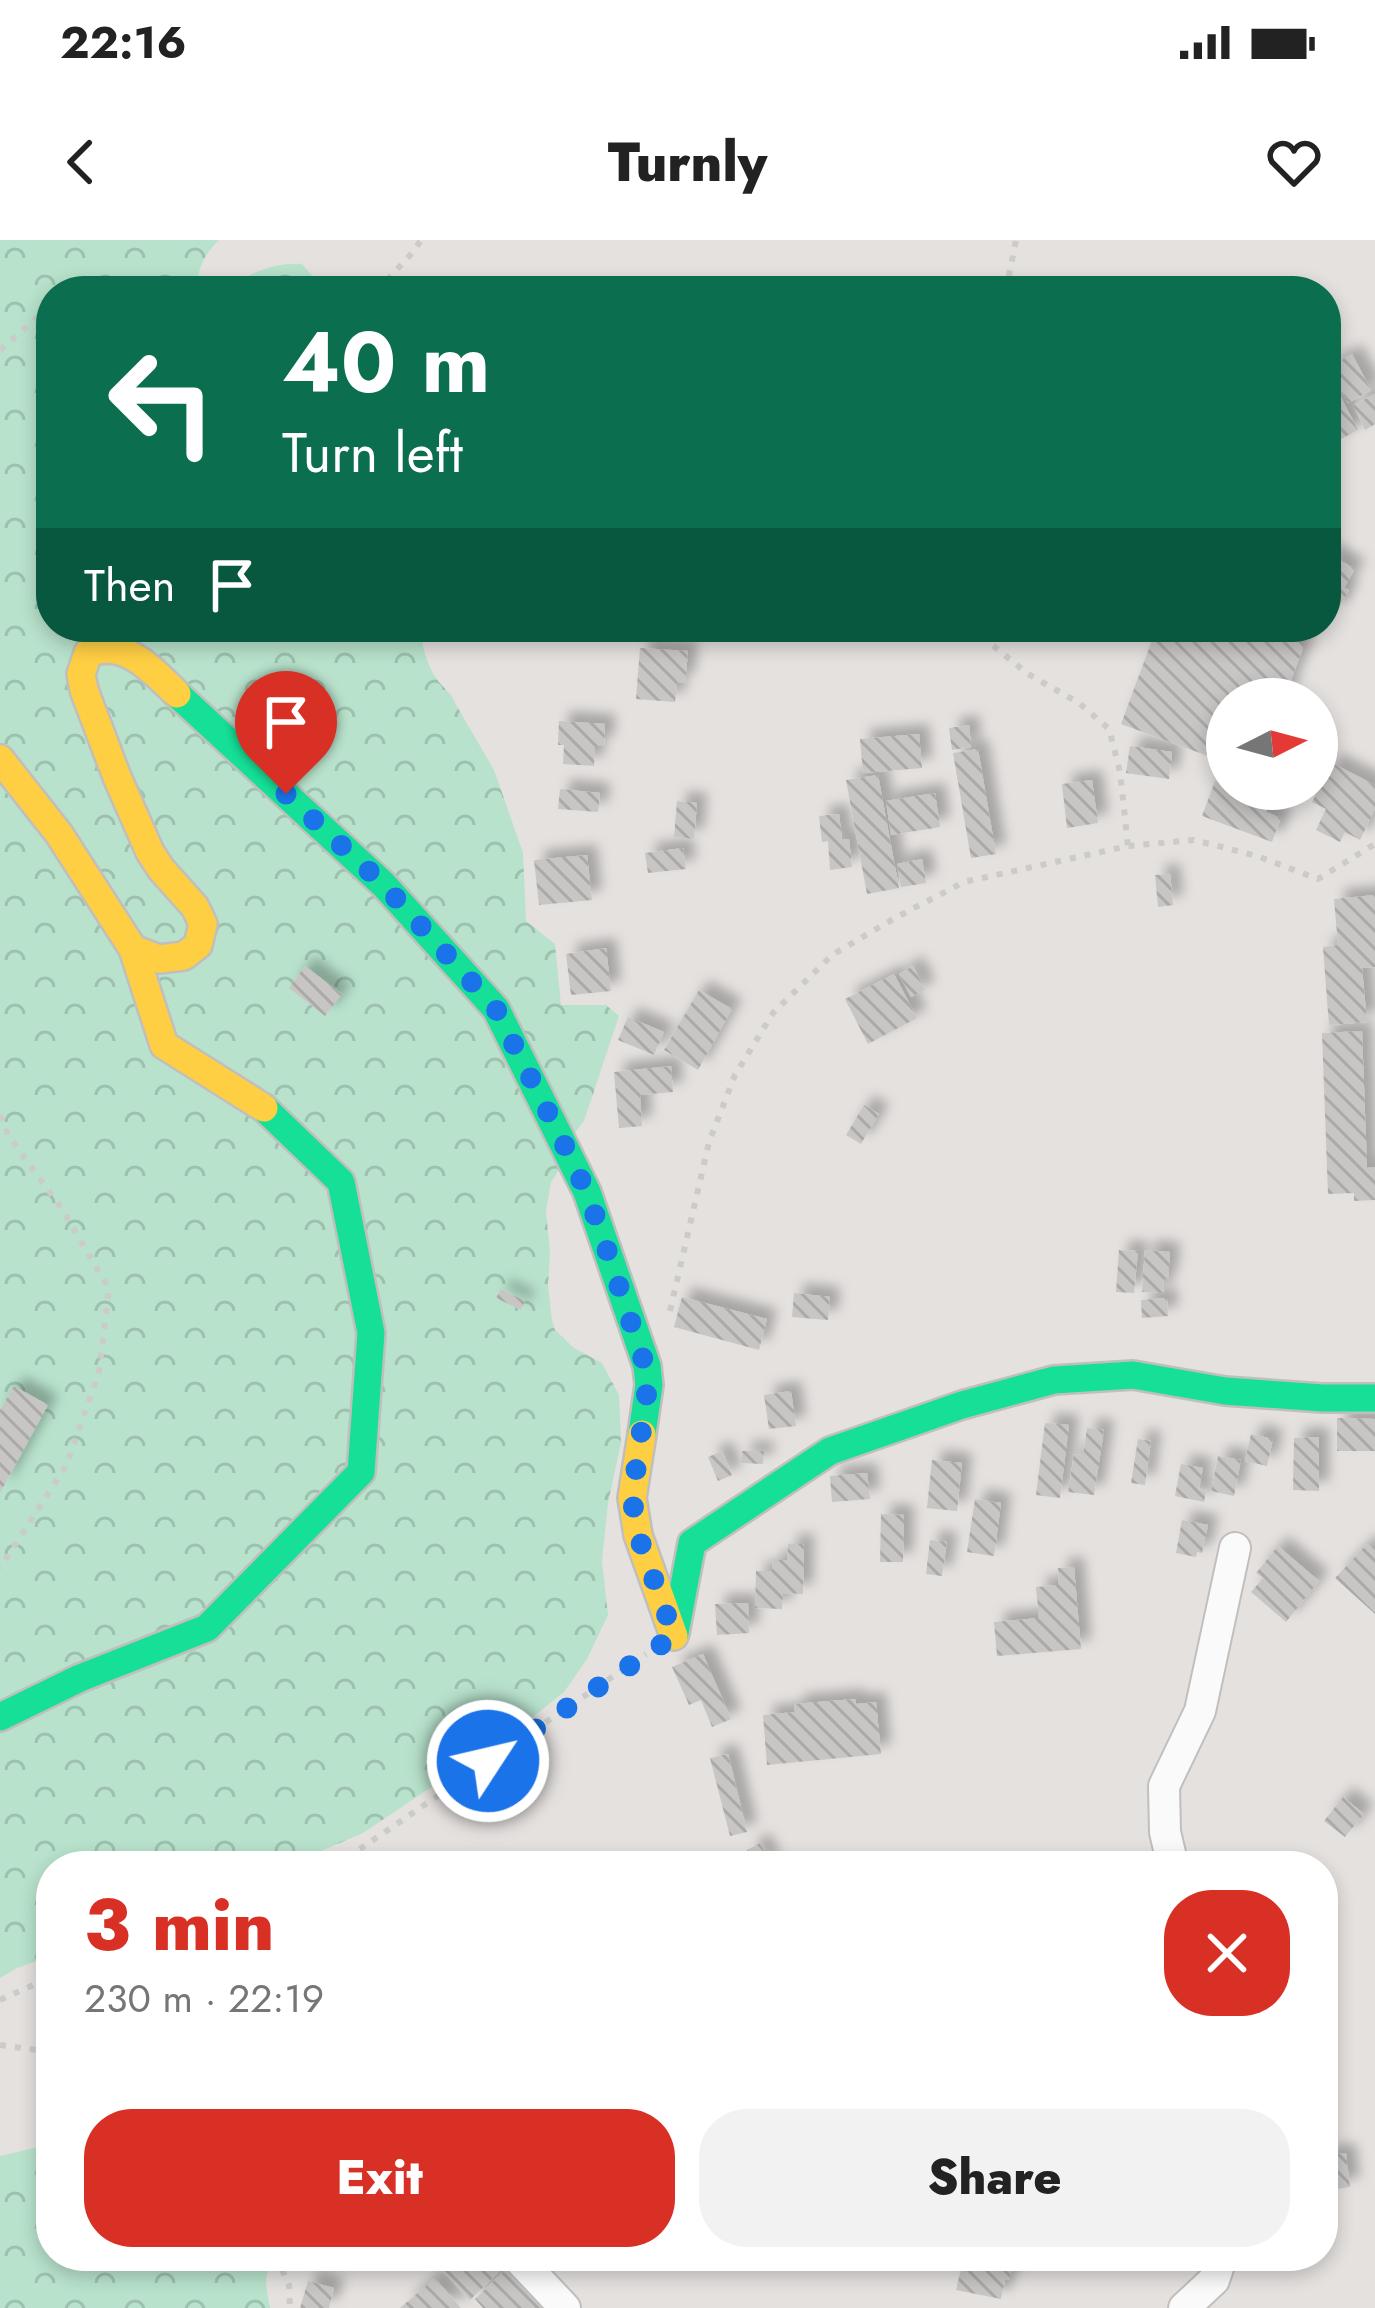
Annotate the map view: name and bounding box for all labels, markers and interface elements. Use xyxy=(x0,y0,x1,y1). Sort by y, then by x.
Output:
text: 22:16 xyxy=(60,10,187,75)
text: Turnly xyxy=(608,123,767,201)
icon: back xyxy=(48,129,114,195)
icon: heart xyxy=(1261,129,1327,195)
text: 40 m xyxy=(282,302,490,424)
icon: left xyxy=(84,324,240,480)
text: Turn left xyxy=(282,414,463,492)
icon: arrive xyxy=(199,552,265,618)
text: Then xyxy=(84,553,175,618)
pin xyxy=(235,671,337,794)
north arrow xyxy=(1206,678,1338,810)
map controls xyxy=(1206,678,1338,810)
icon: arrive xyxy=(253,689,319,755)
position arrow xyxy=(425,1698,551,1824)
text: 3 min xyxy=(84,1873,275,1977)
button: close xyxy=(1164,1890,1290,2016)
text: 230 m · 22:19 xyxy=(84,1970,324,2027)
button: Exit xyxy=(84,2109,675,2247)
button: Share xyxy=(699,2109,1290,2247)

